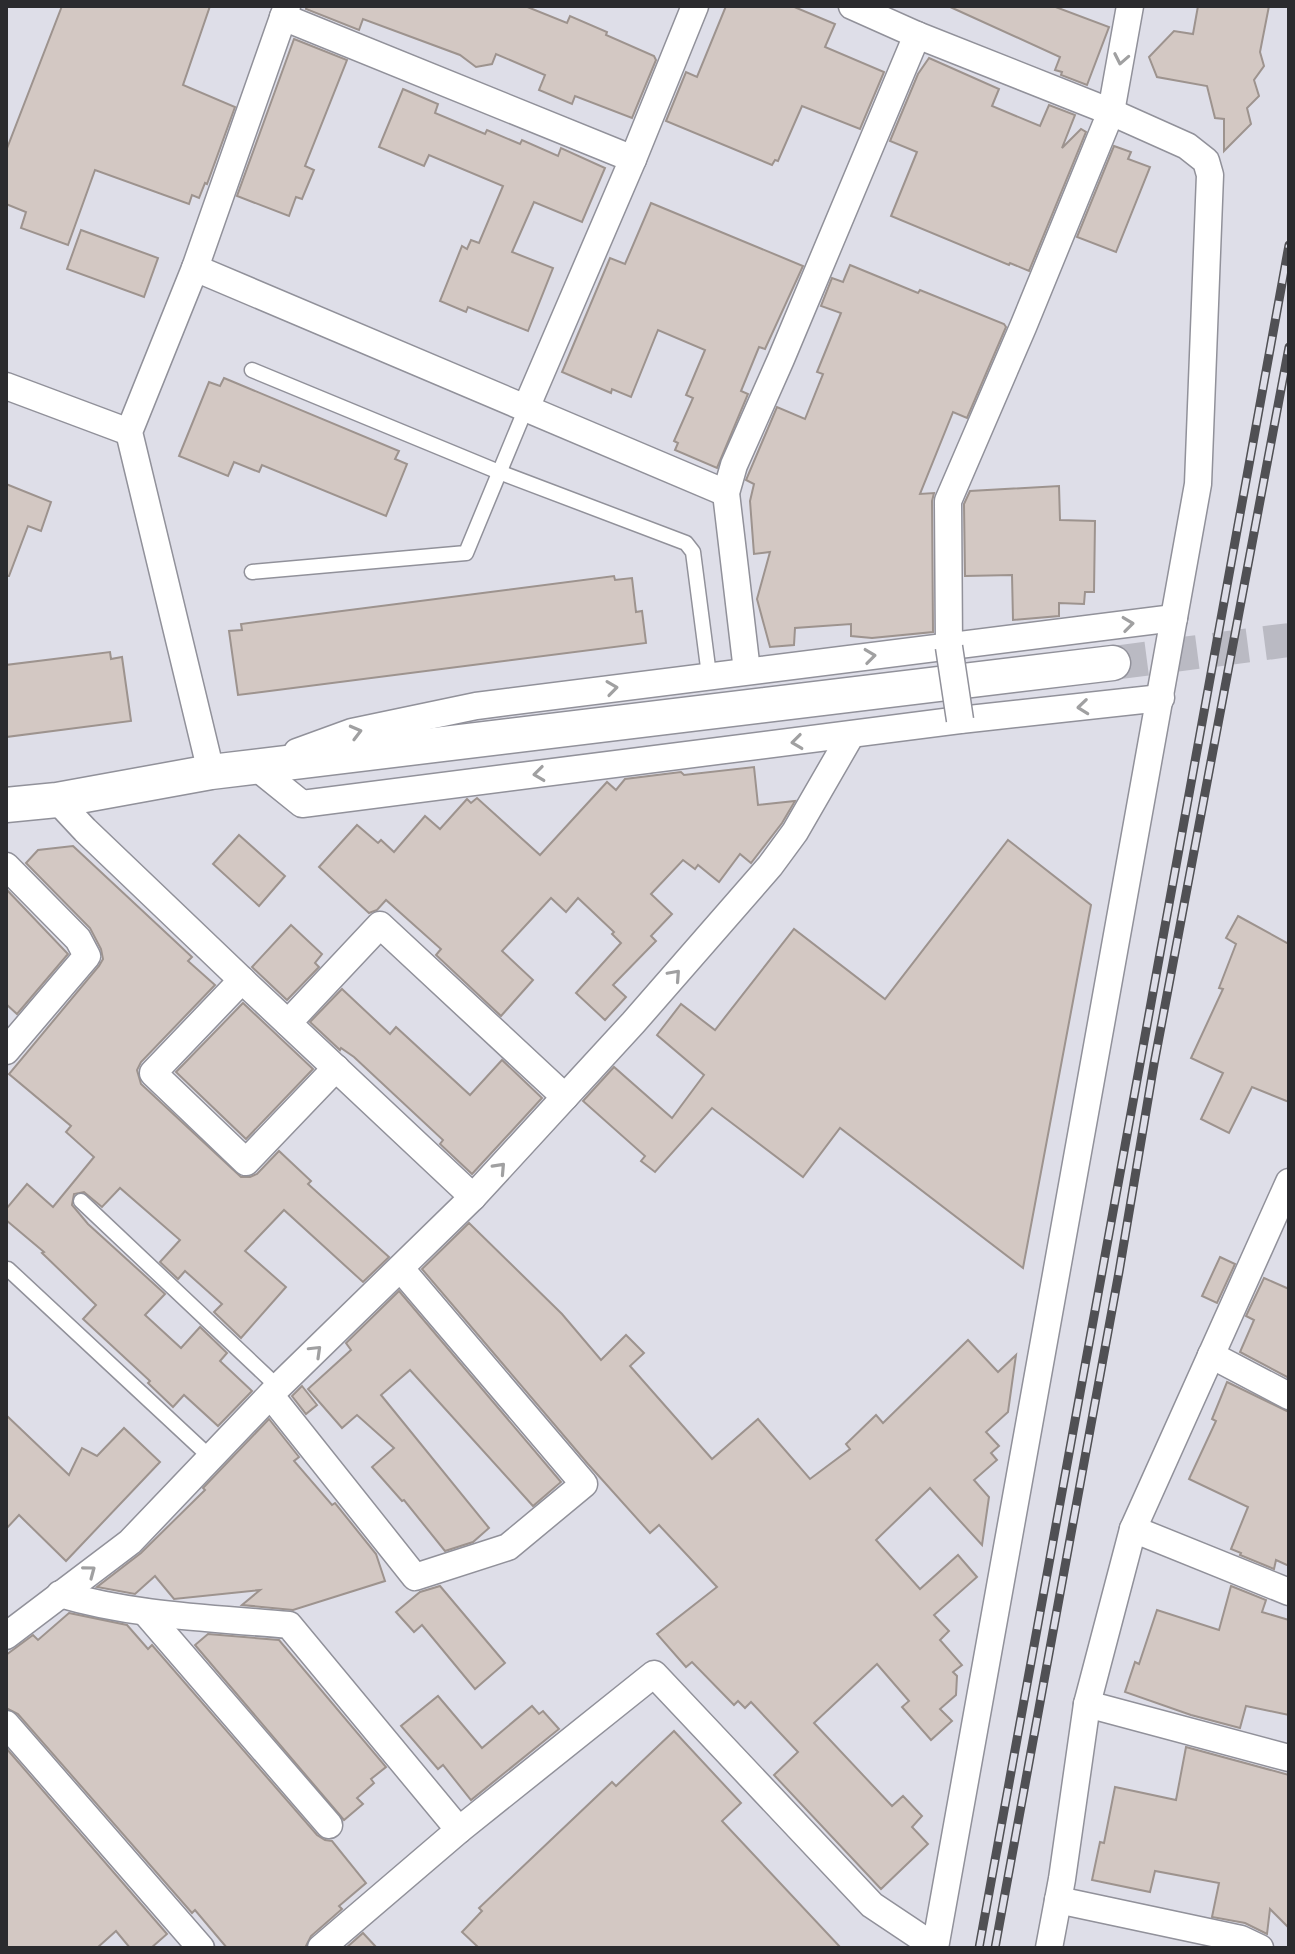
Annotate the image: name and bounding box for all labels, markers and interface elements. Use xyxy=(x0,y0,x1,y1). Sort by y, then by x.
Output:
one-way arrow xyxy=(1113,52,1130,66)
one-way arrow xyxy=(1122,615,1135,632)
one-way arrow xyxy=(863,648,877,665)
one-way arrow xyxy=(606,679,619,696)
one-way arrow xyxy=(1076,698,1089,715)
one-way arrow xyxy=(349,725,363,742)
one-way arrow xyxy=(790,733,804,750)
one-way arrow xyxy=(532,766,545,783)
one-way arrow xyxy=(666,970,680,985)
one-way arrow xyxy=(491,1162,505,1177)
one-way arrow xyxy=(307,1345,321,1360)
one-way arrow xyxy=(82,1567,96,1581)

